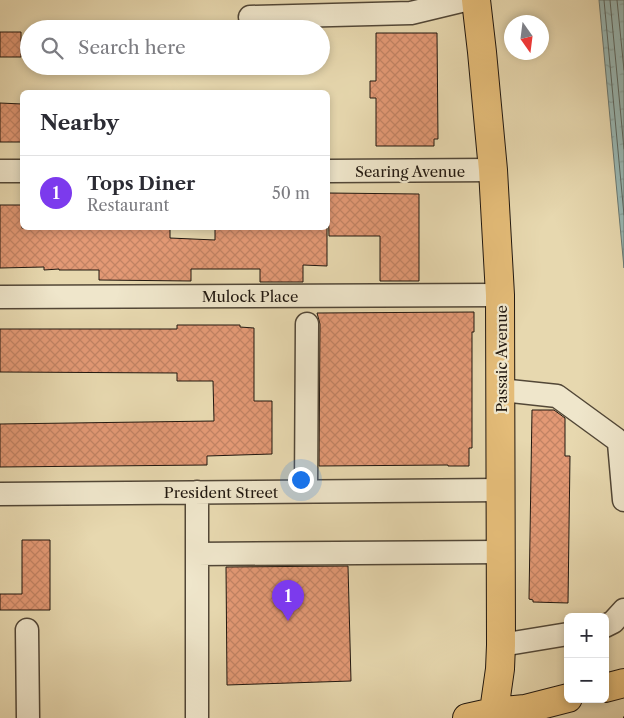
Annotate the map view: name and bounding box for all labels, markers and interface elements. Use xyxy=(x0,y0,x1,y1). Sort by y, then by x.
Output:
north arrow xyxy=(504,15,549,60)
search box xyxy=(20,20,330,75)
icon: search xyxy=(38,34,66,62)
text: Search here xyxy=(78,36,186,59)
text: Nearby xyxy=(40,110,119,135)
street label: Searing Avenue xyxy=(355,162,465,181)
text: Tops Diner xyxy=(87,172,195,195)
text: 1 xyxy=(52,183,60,203)
text: 50 m xyxy=(272,183,310,203)
text: Restaurant xyxy=(87,195,169,215)
street label: Mulock Place xyxy=(202,287,298,306)
street label: Passaic Avenue xyxy=(492,305,511,413)
your location xyxy=(288,467,314,493)
street label: President Street xyxy=(164,483,279,502)
pin: 1 xyxy=(272,580,304,621)
map controls xyxy=(564,613,609,703)
button: + xyxy=(564,613,609,658)
button: − xyxy=(564,658,609,703)

